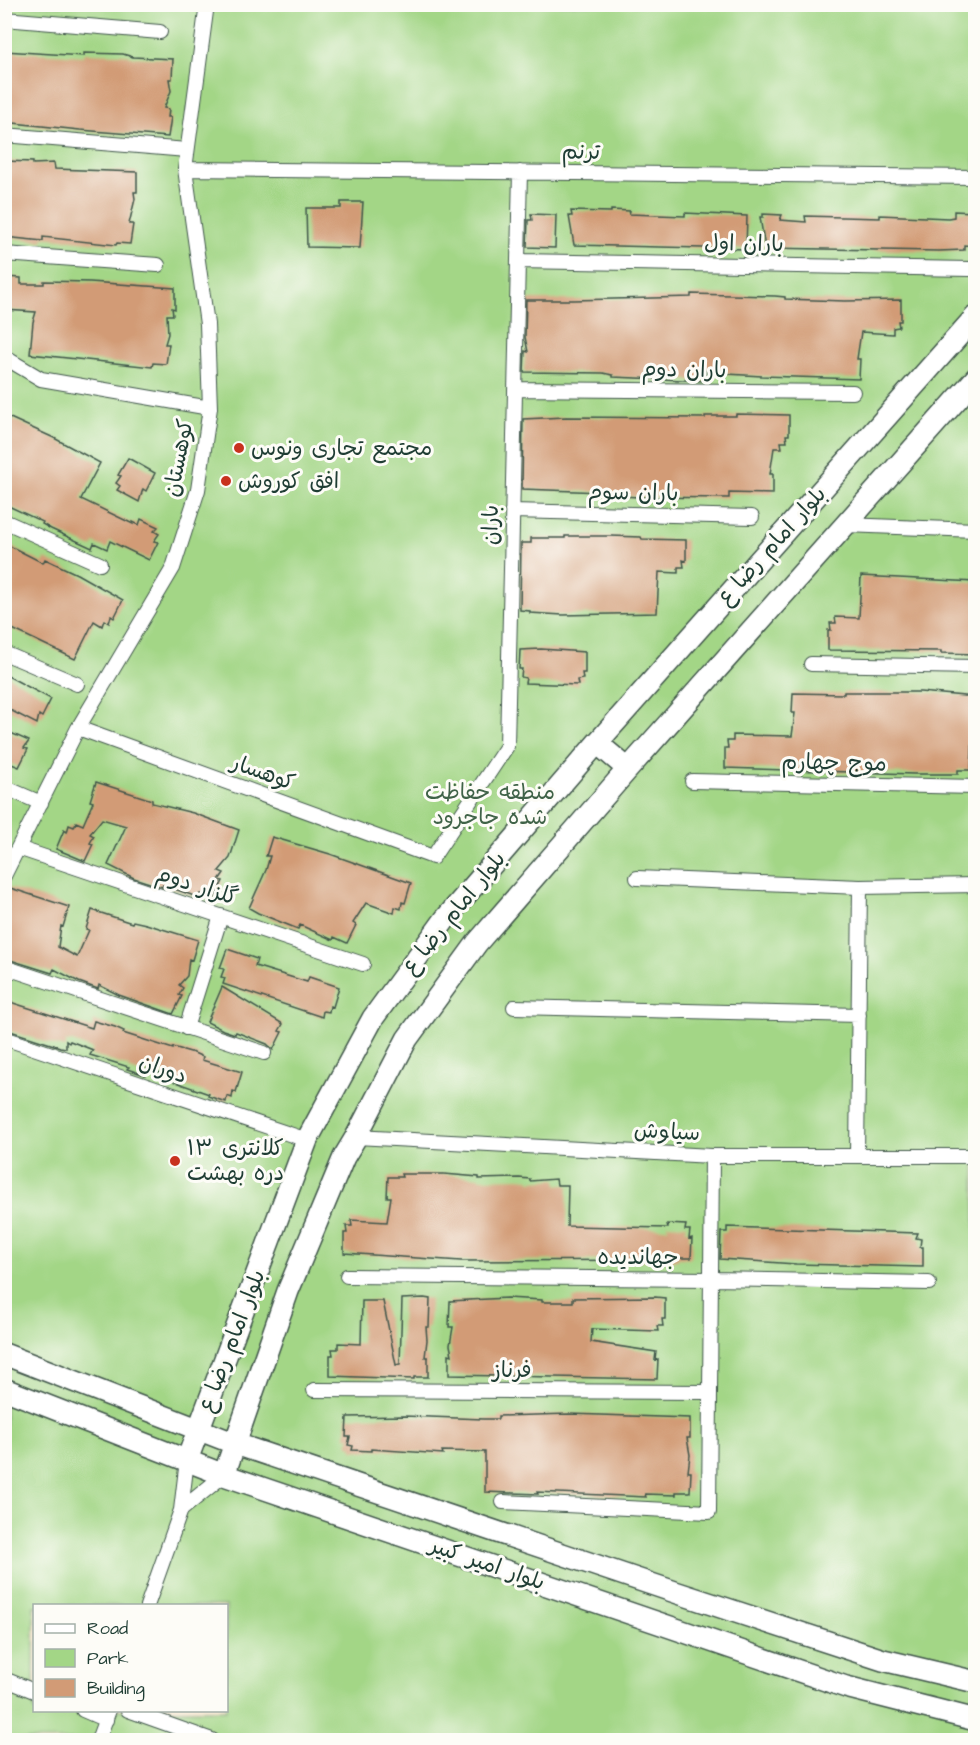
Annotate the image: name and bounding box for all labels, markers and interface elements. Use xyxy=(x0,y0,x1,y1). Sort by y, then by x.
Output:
street label: ترنم xyxy=(561,136,601,168)
street label: باران اول xyxy=(704,228,784,260)
street label: باران دوم xyxy=(641,354,727,387)
street label: کوهستان xyxy=(156,416,202,500)
place label: مجتمع تجاری ونوس xyxy=(251,433,432,464)
marker: مجتمع تجاری ونوس xyxy=(232,441,246,455)
place label: افق کوروش xyxy=(238,466,339,497)
marker: افق کوروش xyxy=(219,474,233,488)
street label: باران سوم xyxy=(587,477,679,510)
street label: بلوار امام رضا ع xyxy=(710,480,834,612)
street label: باران xyxy=(475,505,507,545)
street label: کوهسار xyxy=(225,747,299,799)
street label: موج چهارم xyxy=(781,747,887,779)
park label: منطقه حفاظت شده جاجرود xyxy=(425,777,555,833)
street label: بلوار امام رضا ع xyxy=(395,845,513,981)
street label: گلزار دوم xyxy=(152,858,242,915)
street label: دوران xyxy=(135,1046,191,1092)
street label: سیاوش xyxy=(633,1115,701,1149)
place label: کلانتری ۱۳ دره بهشت xyxy=(187,1133,284,1189)
marker: کلانتری ۱۳ دره بهشت xyxy=(168,1154,182,1168)
street label: جهاندیده xyxy=(598,1242,678,1273)
street label: بلوار امام رضا ع xyxy=(191,1265,273,1417)
street label: فرناز xyxy=(490,1355,532,1386)
street label: بلوار امیر کبیر xyxy=(423,1529,549,1598)
legend xyxy=(33,1604,228,1712)
text: Road xyxy=(87,1616,128,1641)
text: Park xyxy=(87,1646,129,1671)
text: Building xyxy=(87,1676,145,1702)

